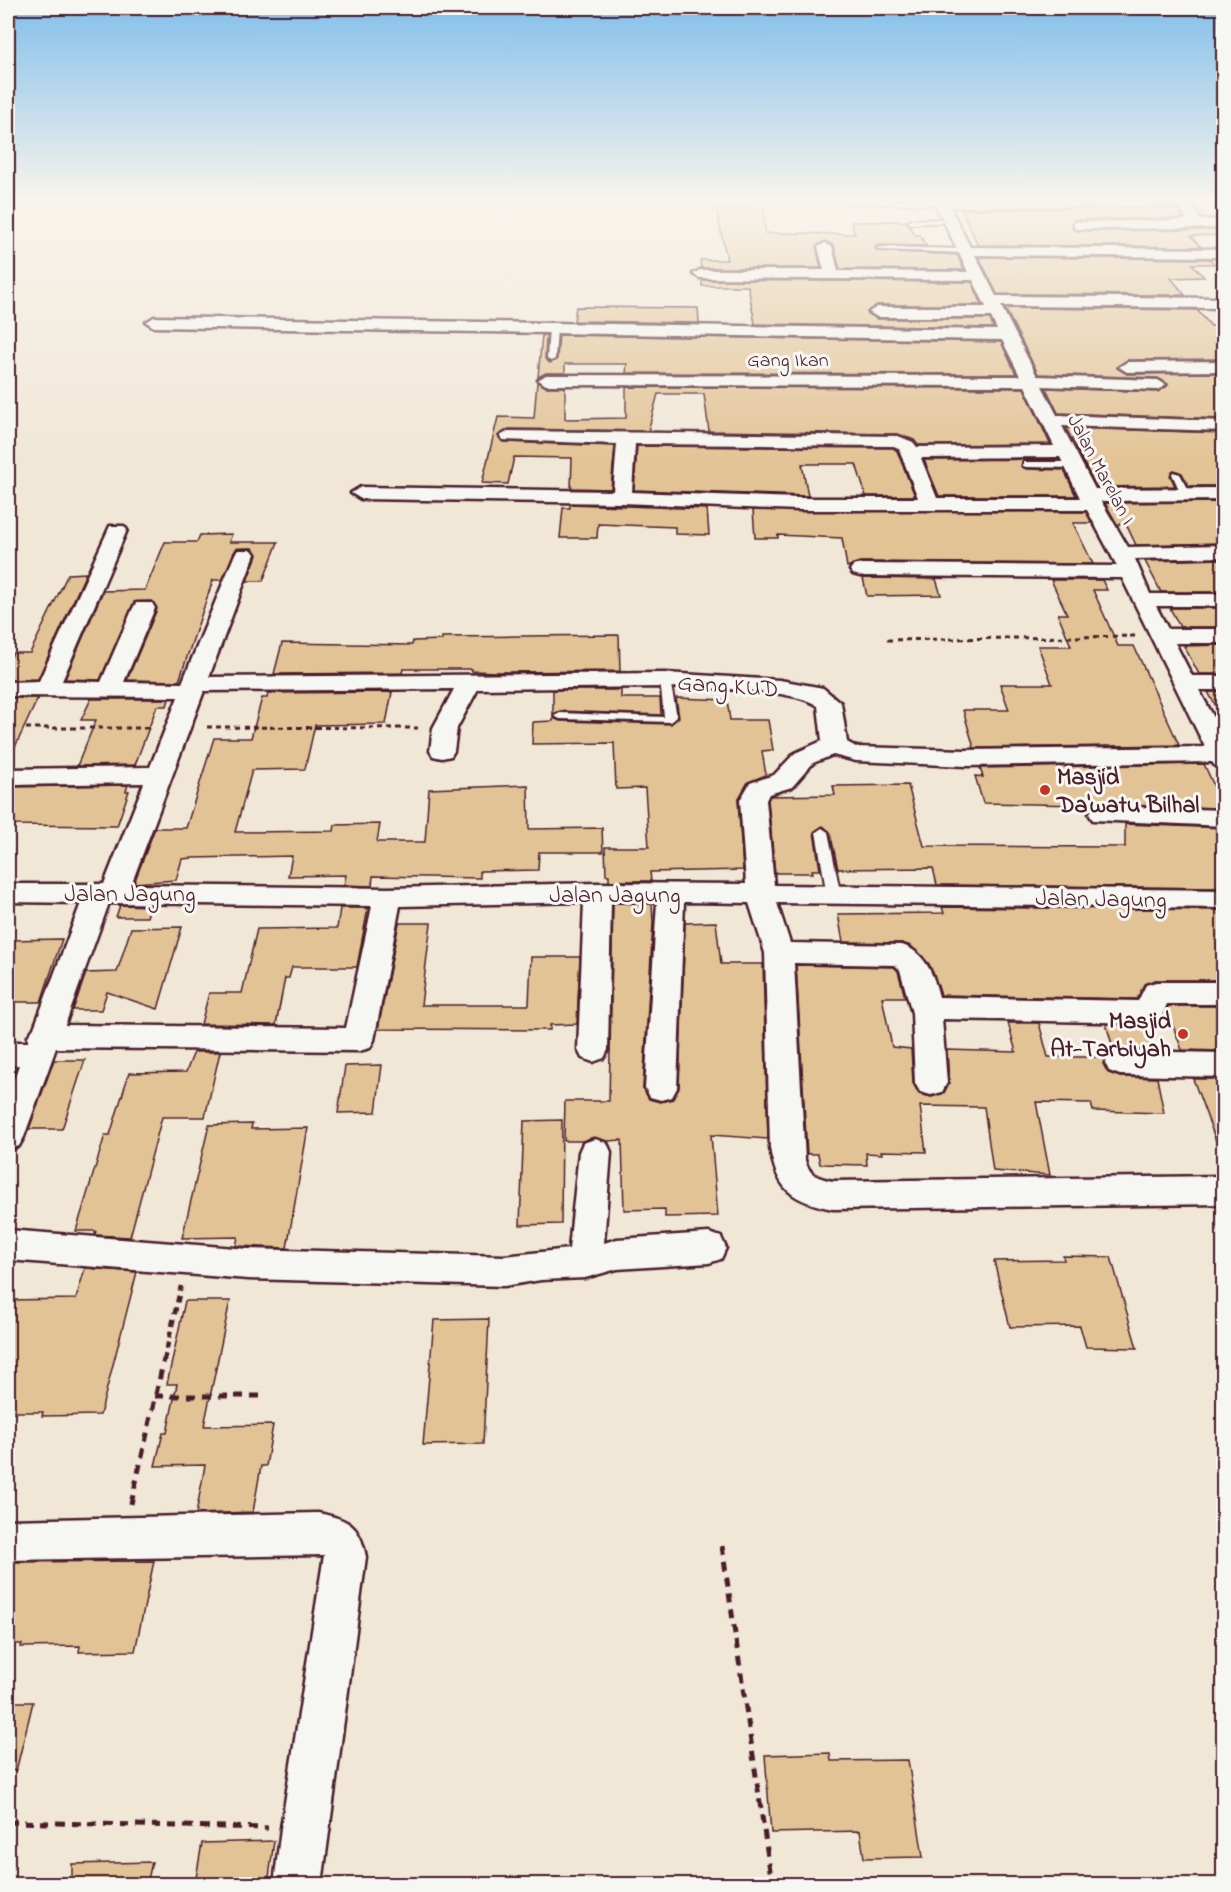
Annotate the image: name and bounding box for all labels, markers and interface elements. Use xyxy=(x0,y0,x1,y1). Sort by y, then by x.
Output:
street label: Gang Ikan xyxy=(747,347,829,377)
street label: Jalan Marelan I xyxy=(1058,410,1141,531)
street label: Gang KUD xyxy=(676,667,779,708)
place label: Masjid Da'watu Bilhal xyxy=(1056,761,1199,824)
marker: Masjid Da'watu Bilhal xyxy=(1038,783,1052,797)
street label: Jalan Jagung xyxy=(64,878,196,913)
street label: Jalan Jagung xyxy=(549,879,681,914)
street label: Jalan Jagung xyxy=(1035,882,1167,919)
place label: Masjid At-Tarbiyah xyxy=(1050,1005,1172,1069)
marker: Masjid At-Tarbiyah xyxy=(1176,1027,1190,1041)

